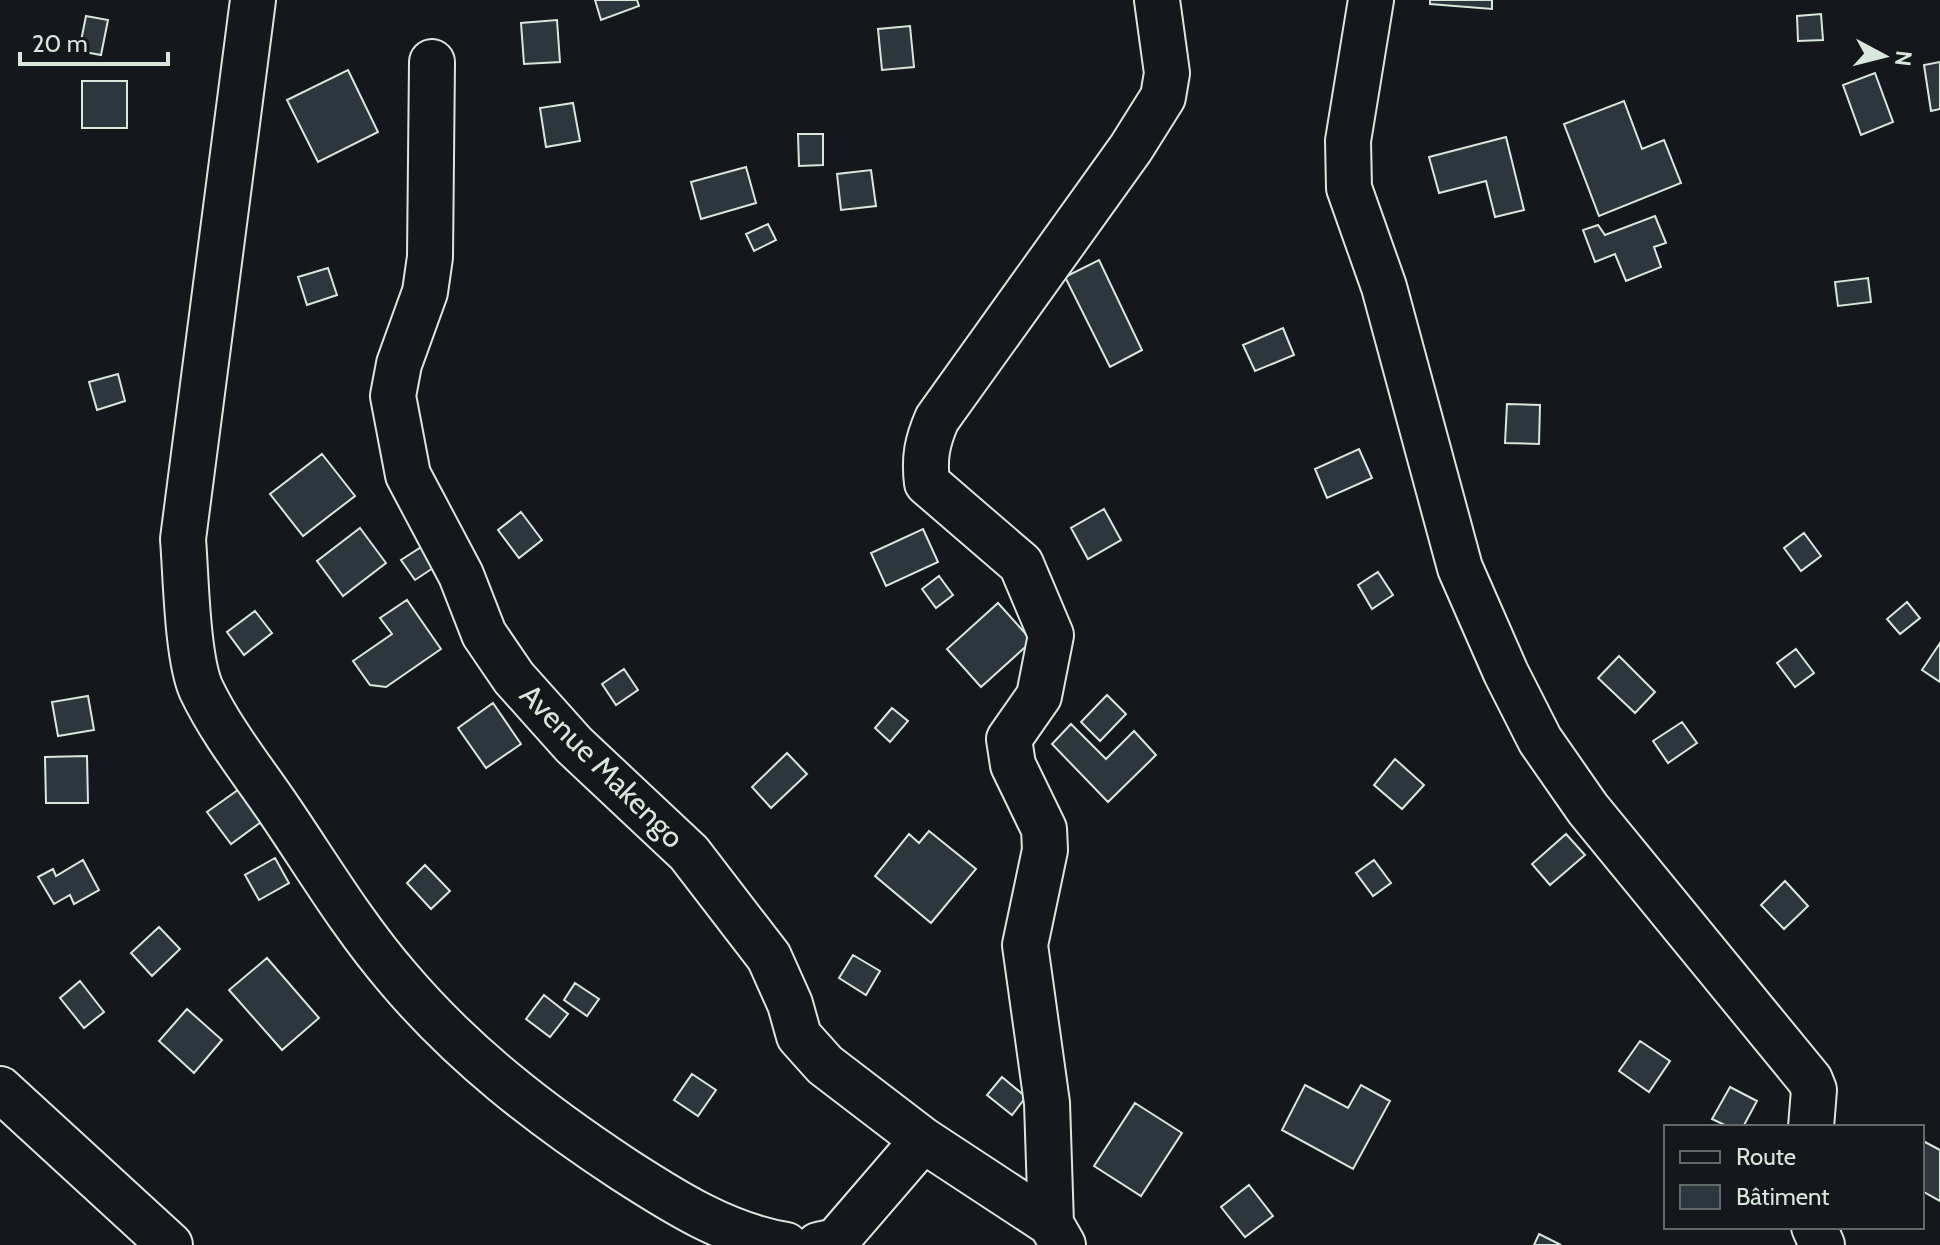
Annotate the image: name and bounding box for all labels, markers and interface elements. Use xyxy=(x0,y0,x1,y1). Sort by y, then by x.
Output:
scale bar xyxy=(20,16,168,66)
north arrow xyxy=(1844,16,1924,96)
text: 20 m xyxy=(32,29,88,58)
text: N xyxy=(1889,49,1918,68)
street label: Avenue Makengo xyxy=(512,676,692,856)
legend xyxy=(1664,1125,1924,1229)
text: Route xyxy=(1736,1142,1796,1171)
text: Bâtiment xyxy=(1736,1182,1829,1211)

